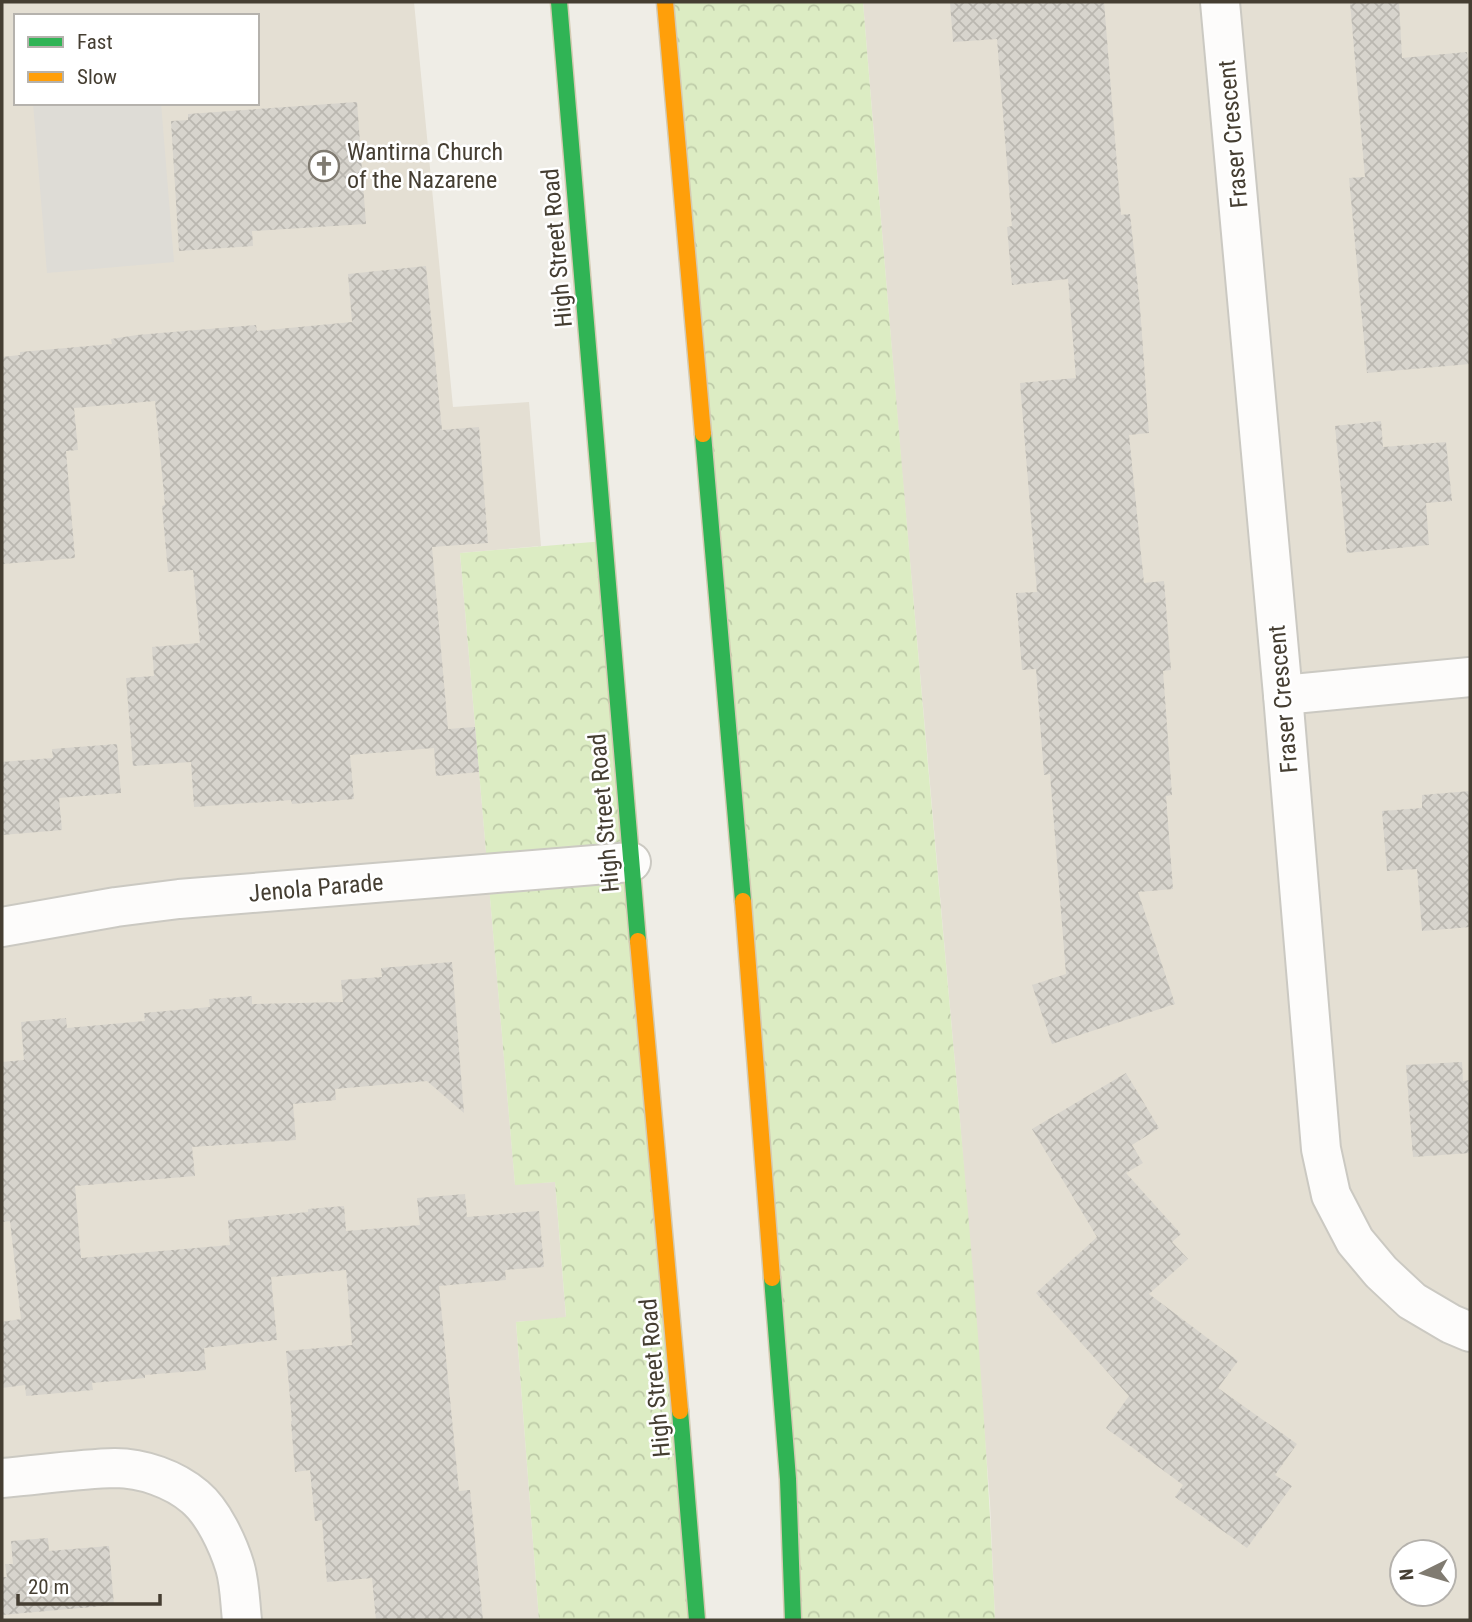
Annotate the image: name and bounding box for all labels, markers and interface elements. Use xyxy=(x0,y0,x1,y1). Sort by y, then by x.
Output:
legend xyxy=(14,14,259,105)
text: Fast xyxy=(77,30,113,54)
street label: Fraser Crescent xyxy=(1213,59,1253,209)
text: Slow xyxy=(77,65,117,89)
place label: Wantirna Church of the Nazarene xyxy=(347,138,503,194)
church icon: Wantirna Church of the Nazarene xyxy=(307,149,341,183)
street label: High Street Road xyxy=(536,167,578,329)
street label: Fraser Crescent xyxy=(1263,624,1303,774)
street label: High Street Road xyxy=(583,732,625,894)
street label: Jenola Parade xyxy=(247,868,385,908)
street label: High Street Road xyxy=(634,1297,676,1459)
north arrow xyxy=(1388,1538,1458,1608)
scale bar xyxy=(18,1562,159,1606)
text: N xyxy=(1395,1568,1419,1581)
text: 20 m xyxy=(28,1575,69,1599)

